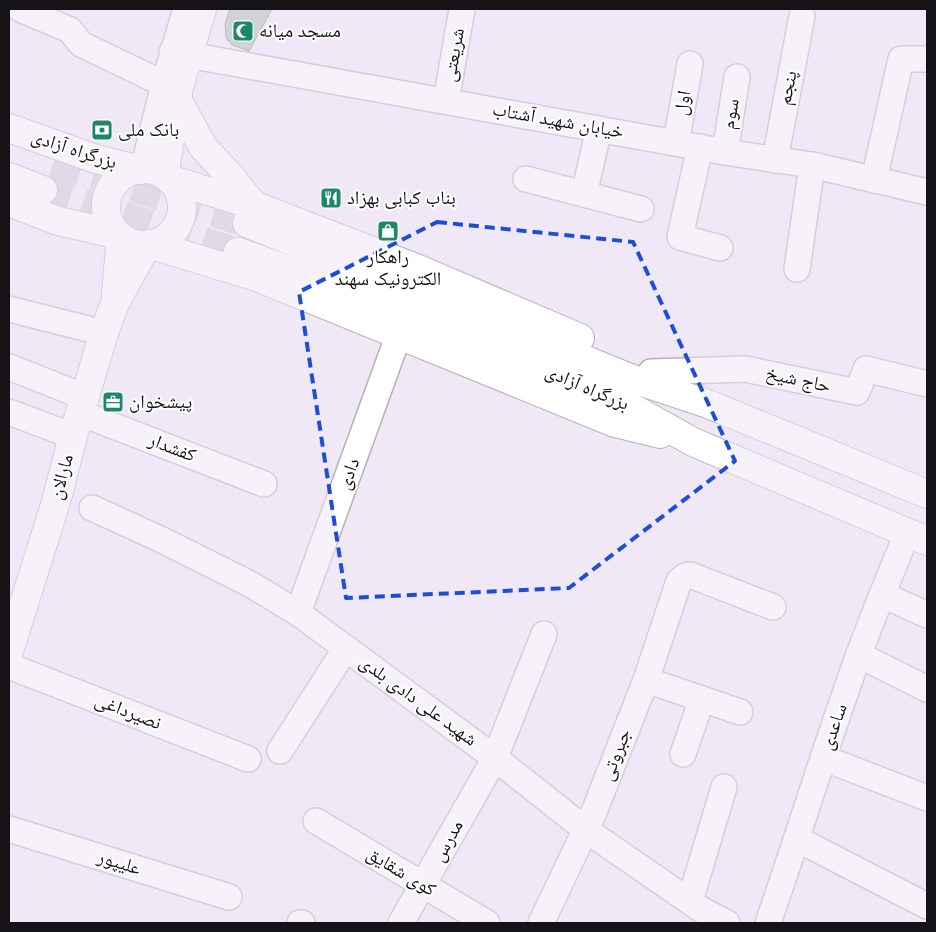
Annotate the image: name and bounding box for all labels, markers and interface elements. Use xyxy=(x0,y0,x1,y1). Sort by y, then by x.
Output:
place label: مسجد میانه xyxy=(259,17,341,46)
mosque icon: مسجد میانه xyxy=(231,19,255,43)
street label: شریعتی xyxy=(435,26,473,84)
street label: پنجم xyxy=(770,68,806,108)
street label: اول xyxy=(667,88,699,118)
street label: خیابان شهید آشتاب xyxy=(490,95,626,147)
street label: سوم xyxy=(714,97,748,131)
place label: بانک ملی xyxy=(118,116,179,145)
bank icon: بانک ملی xyxy=(90,118,114,142)
street label: بزرگراه آزادی xyxy=(27,122,121,178)
place label: بناب کبابی بهزاد xyxy=(347,184,456,213)
restaurant icon: بناب کبابی بهزاد xyxy=(319,186,343,210)
shop icon: راهکار الکترونیک سهند xyxy=(376,219,400,243)
place label: راهکار الکترونیک سهند xyxy=(335,243,441,294)
street label: بزرگراه آزادی xyxy=(540,357,634,419)
street label: حاج شیخ xyxy=(763,359,833,401)
place label: پیشخوان xyxy=(129,388,192,417)
office icon: پیشخوان xyxy=(101,390,125,414)
street label: کفشدار xyxy=(143,425,200,470)
street label: مارالان xyxy=(42,451,82,503)
street label: دادی xyxy=(330,454,368,494)
street label: شهید علی دادی بلدی xyxy=(353,648,483,754)
street label: نصیرداغی xyxy=(90,686,166,738)
street label: ساعدی xyxy=(813,700,855,754)
street label: جبروتی xyxy=(593,725,639,785)
street label: مدرس xyxy=(425,815,471,867)
street label: کوی شقایق xyxy=(361,840,441,904)
street label: علیپور xyxy=(93,842,145,883)

